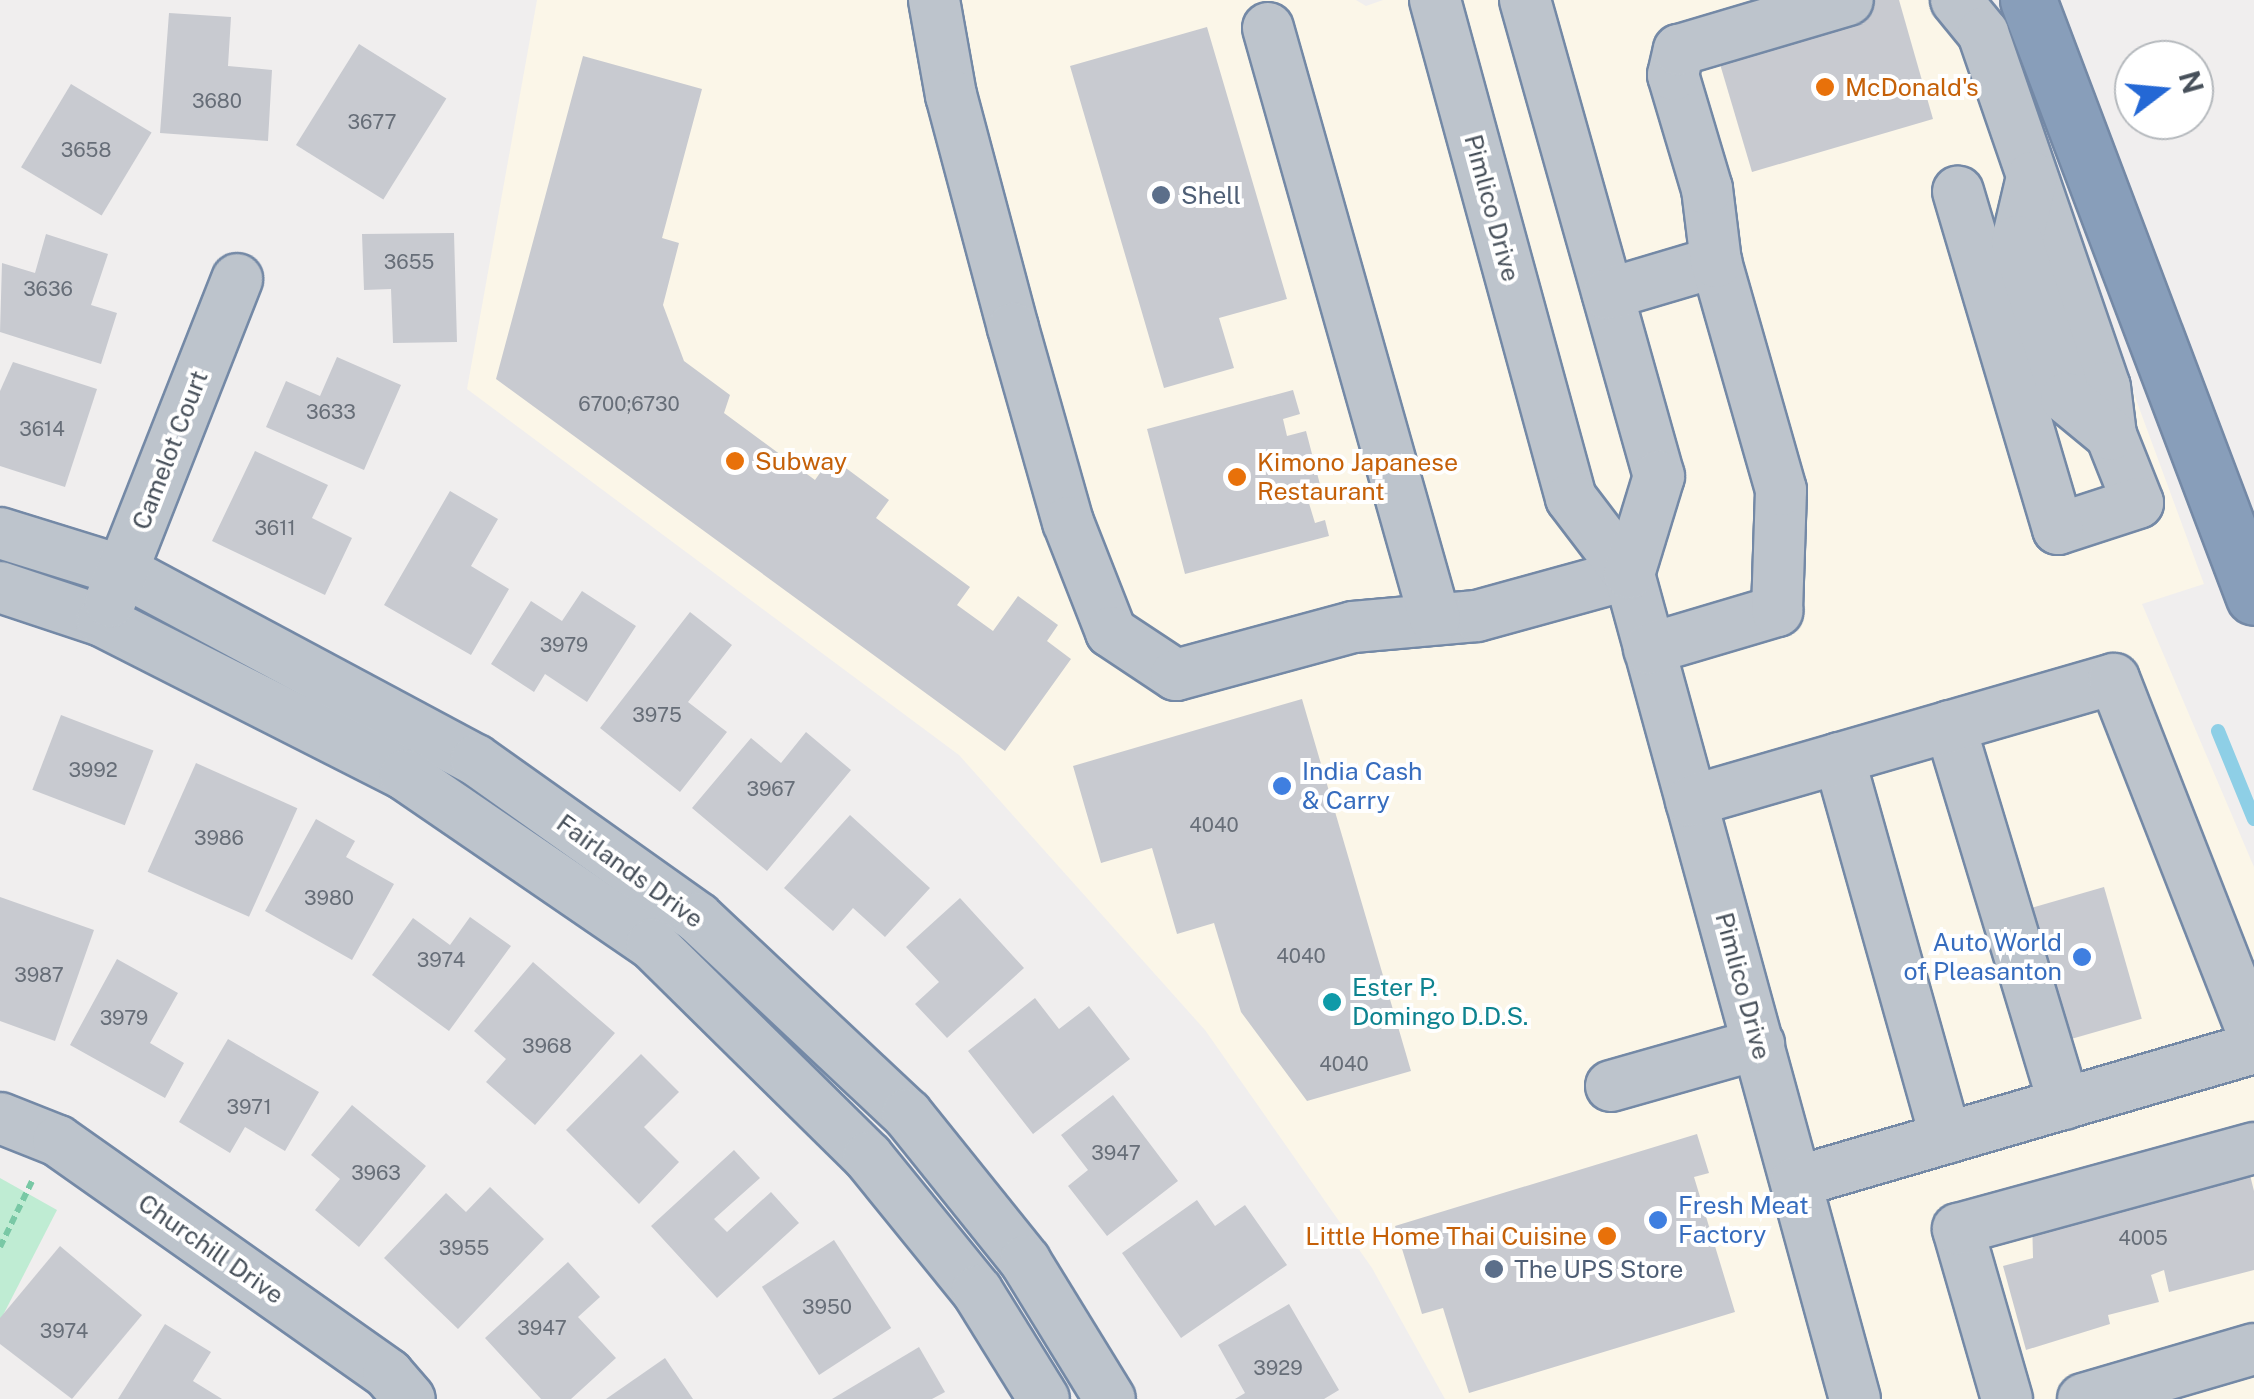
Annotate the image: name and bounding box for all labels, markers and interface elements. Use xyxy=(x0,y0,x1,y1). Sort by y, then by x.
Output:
north arrow xyxy=(2114,40,2214,140)
text: N xyxy=(2173,67,2210,97)
place label: McDonald's xyxy=(1845,72,1979,102)
marker: McDonald's xyxy=(1814,76,1836,98)
house number: 3680 xyxy=(192,89,242,113)
house number: 3677 xyxy=(348,110,396,134)
street label: Pimlico Drive xyxy=(1458,131,1526,285)
house number: 3658 xyxy=(61,138,111,162)
place label: Shell xyxy=(1181,180,1241,210)
marker: Shell xyxy=(1150,184,1172,206)
house number: 3655 xyxy=(384,250,434,274)
house number: 3636 xyxy=(23,277,73,301)
street label: Camelot Court xyxy=(126,366,214,534)
house number: 6700;6730 xyxy=(578,392,680,416)
house number: 3633 xyxy=(306,400,356,424)
house number: 3614 xyxy=(19,417,65,441)
place label: Subway xyxy=(755,446,847,476)
place label: Kimono Japanese Restaurant xyxy=(1257,448,1458,507)
marker: Subway xyxy=(724,450,746,472)
marker: Kimono Japanese Restaurant xyxy=(1226,466,1248,488)
house number: 3611 xyxy=(254,516,296,540)
house number: 3979 xyxy=(540,633,588,657)
house number: 3975 xyxy=(632,703,682,727)
place label: India Cash & Carry xyxy=(1302,757,1422,816)
house number: 3992 xyxy=(68,758,118,782)
marker: India Cash & Carry xyxy=(1271,775,1293,797)
house number: 3967 xyxy=(747,777,795,801)
street label: Fairlands Drive xyxy=(551,808,709,934)
house number: 4040 xyxy=(1189,813,1239,837)
house number: 3986 xyxy=(194,826,244,850)
house number: 3980 xyxy=(304,886,354,910)
street label: Pimlico Drive xyxy=(1709,909,1777,1063)
place label: Auto World of Pleasanton xyxy=(1903,928,2062,987)
house number: 4040 xyxy=(1276,944,1326,968)
marker: Auto World of Pleasanton xyxy=(2071,946,2093,968)
house number: 3974 xyxy=(417,948,465,972)
house number: 3987 xyxy=(14,963,64,987)
place label: Ester P. Domingo D.D.S. xyxy=(1352,973,1529,1032)
marker: Ester P. Domingo D.D.S. xyxy=(1321,991,1343,1013)
house number: 3979 xyxy=(100,1006,148,1030)
house number: 3968 xyxy=(522,1034,572,1058)
house number: 4040 xyxy=(1319,1052,1369,1076)
house number: 3971 xyxy=(226,1095,272,1119)
house number: 3947 xyxy=(1091,1141,1141,1165)
house number: 3963 xyxy=(351,1161,401,1185)
street label: Churchill Drive xyxy=(132,1188,290,1310)
place label: Fresh Meat Factory xyxy=(1678,1191,1809,1250)
marker: Fresh Meat Factory xyxy=(1647,1209,1669,1231)
place label: Little Home Thai Cuisine xyxy=(1305,1221,1587,1251)
marker: Little Home Thai Cuisine xyxy=(1596,1225,1618,1247)
house number: 4005 xyxy=(2118,1226,2168,1250)
house number: 3955 xyxy=(439,1236,489,1260)
place label: The UPS Store xyxy=(1514,1254,1684,1284)
marker: The UPS Store xyxy=(1483,1258,1505,1280)
house number: 3950 xyxy=(802,1295,852,1319)
house number: 3947 xyxy=(517,1316,567,1340)
house number: 3974 xyxy=(40,1319,88,1343)
house number: 3929 xyxy=(1253,1356,1303,1380)

